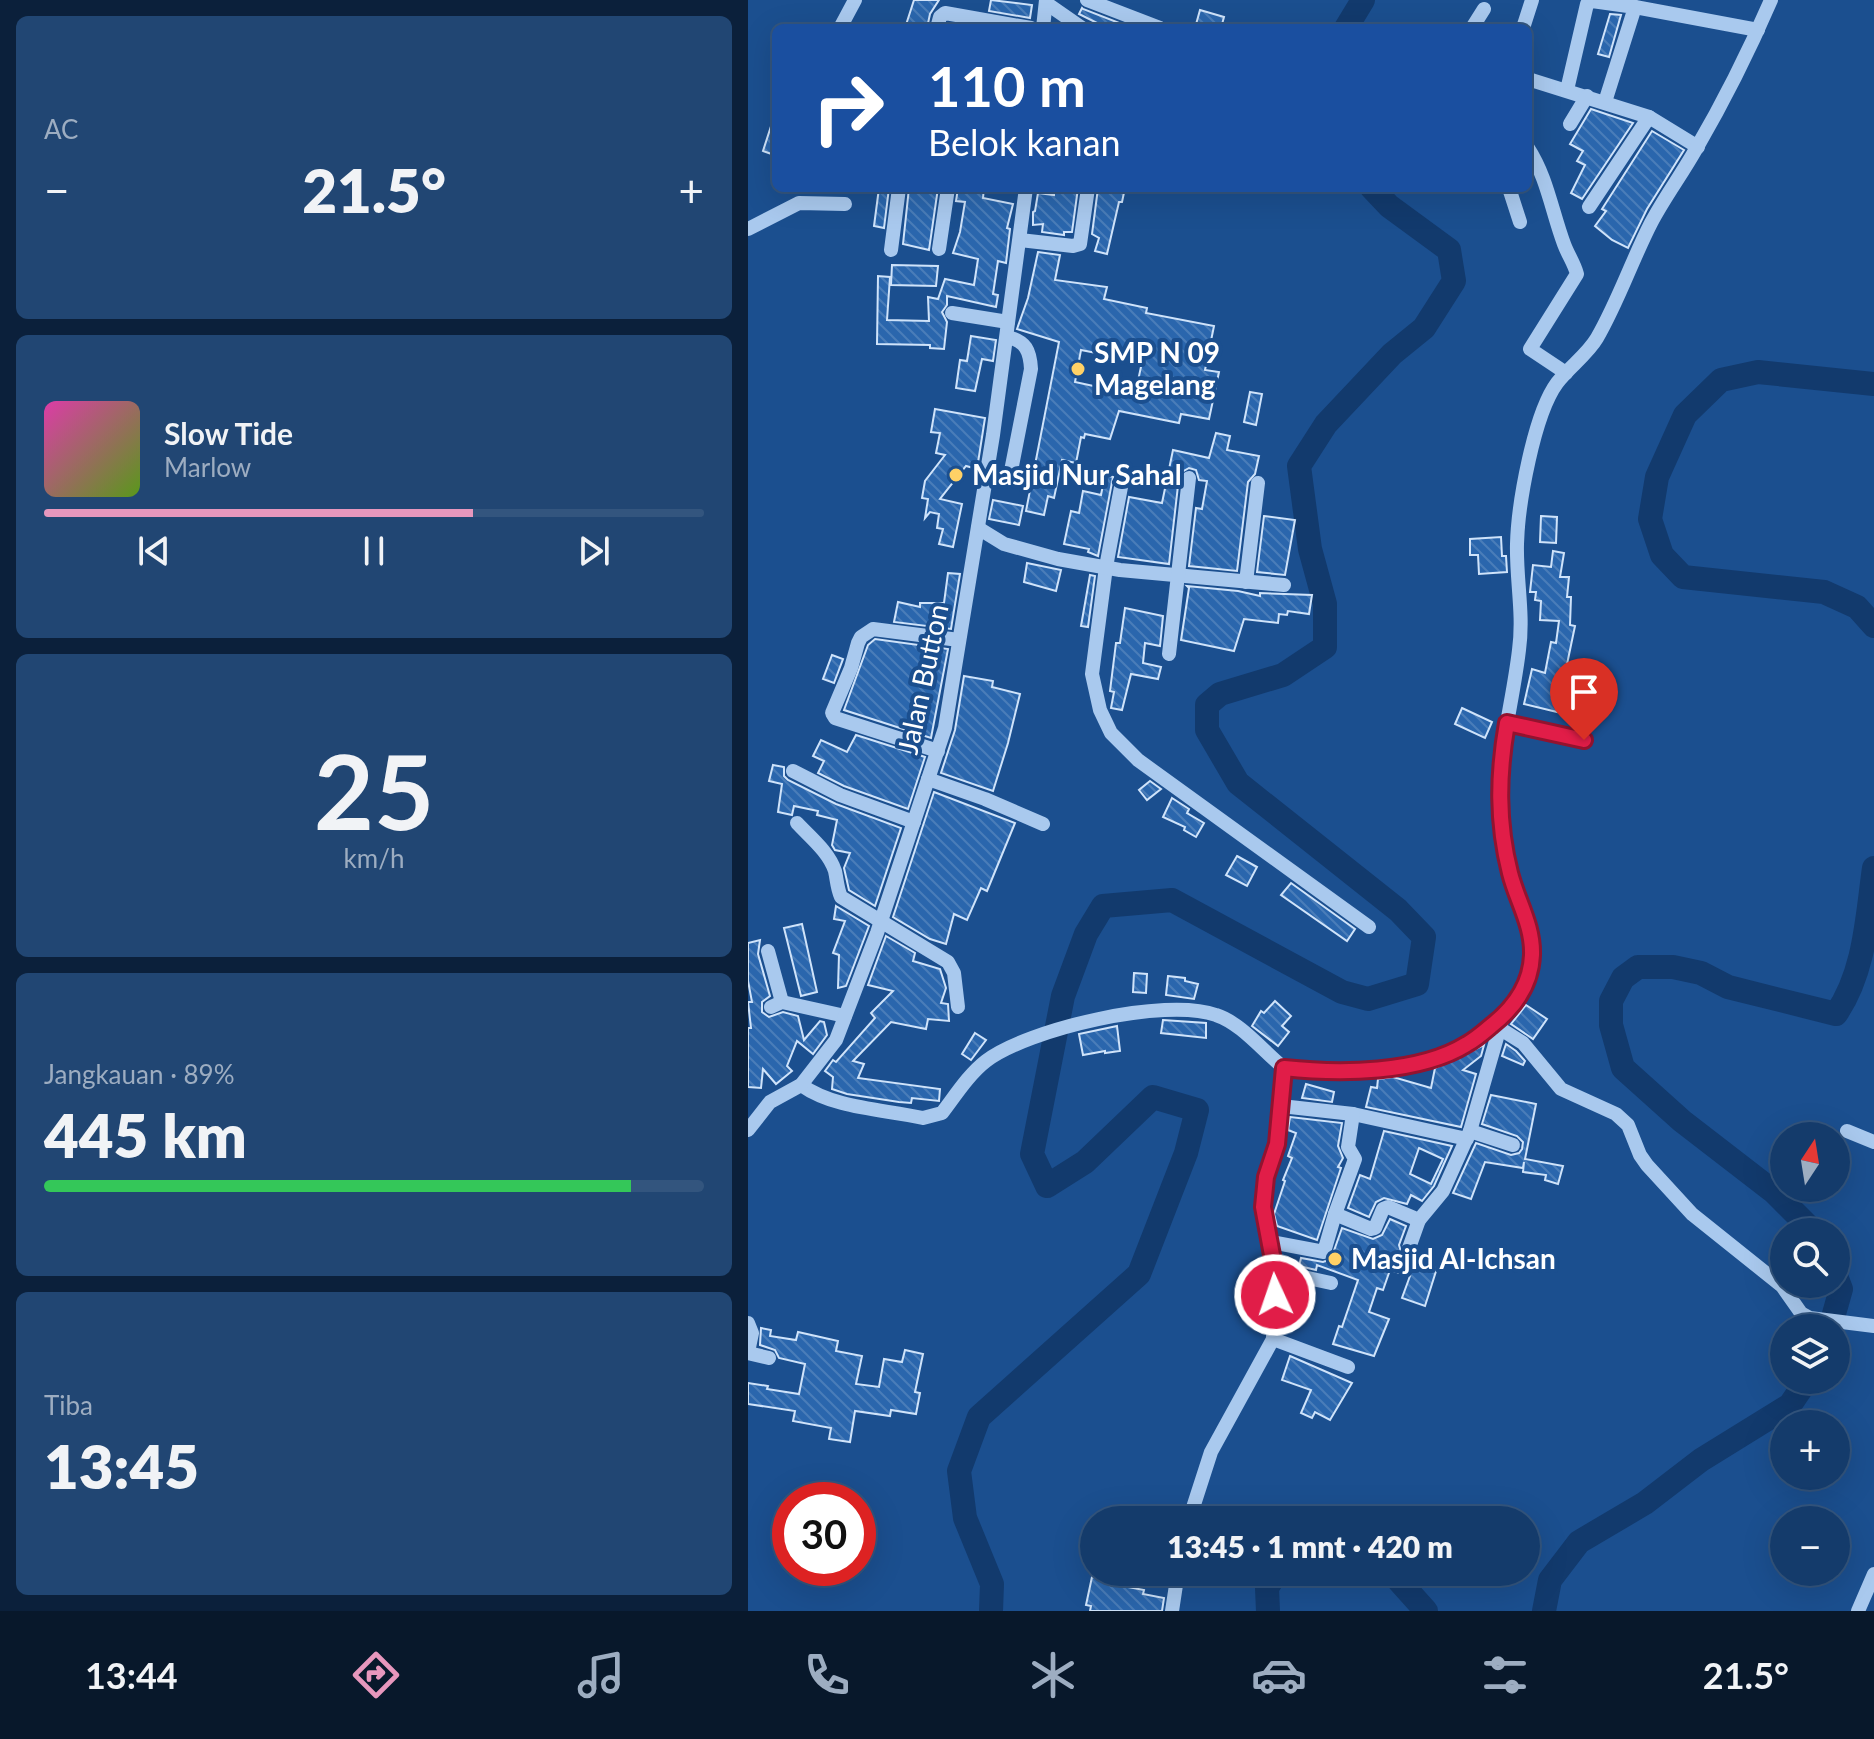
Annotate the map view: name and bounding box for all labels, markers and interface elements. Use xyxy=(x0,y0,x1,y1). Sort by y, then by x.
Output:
text: 110 m xyxy=(928,52,1086,119)
icon: right xyxy=(796,56,900,160)
text: AC xyxy=(44,113,79,145)
text: Belok kanan xyxy=(928,120,1121,164)
text: 21.5° xyxy=(302,154,446,226)
text: − xyxy=(44,164,70,216)
text: + xyxy=(678,164,704,216)
place label: SMP N 09 Magelang xyxy=(1094,335,1220,401)
marker: SMP N 09 Magelang xyxy=(1069,360,1087,378)
text: Slow Tide xyxy=(164,415,293,451)
text: Marlow xyxy=(164,451,251,483)
place label: Masjid Nur Sahal xyxy=(972,457,1182,491)
marker: Masjid Nur Sahal xyxy=(947,466,965,484)
icon: previous xyxy=(132,529,176,573)
icon: pause xyxy=(352,529,396,573)
icon: next xyxy=(572,529,616,573)
street label: Jalan Button xyxy=(890,601,955,757)
pin xyxy=(1550,658,1618,740)
icon: arrive xyxy=(1562,670,1606,714)
text: 25 xyxy=(314,727,434,852)
text: km/h xyxy=(344,842,404,874)
text: Jangkauan · 89% xyxy=(44,1058,235,1090)
text: 445 km xyxy=(44,1099,247,1171)
north arrow xyxy=(1770,1122,1850,1202)
map controls xyxy=(1770,1122,1850,1586)
button: search xyxy=(1770,1218,1850,1298)
place label: Masjid Al-Ichsan xyxy=(1351,1241,1556,1275)
marker: Masjid Al-Ichsan xyxy=(1326,1250,1344,1268)
position arrow xyxy=(1233,1253,1317,1337)
button: layers xyxy=(1770,1314,1850,1394)
text: Tiba xyxy=(44,1389,93,1421)
button: + xyxy=(1770,1410,1850,1490)
text: 13:45 xyxy=(44,1430,199,1502)
speed limit sign: 30 xyxy=(772,1482,876,1586)
button: − xyxy=(1770,1506,1850,1586)
text: 13:45 · 1 mnt · 420 m xyxy=(1167,1528,1453,1564)
icon: directions xyxy=(348,1647,404,1703)
icon: music xyxy=(573,1647,629,1703)
icon: phone xyxy=(799,1647,855,1703)
icon: climate xyxy=(1025,1647,1081,1703)
icon: car xyxy=(1251,1647,1307,1703)
icon: filters xyxy=(1477,1647,1533,1703)
text: 13:44 xyxy=(85,1653,178,1697)
text: 21.5° xyxy=(1703,1653,1789,1697)

